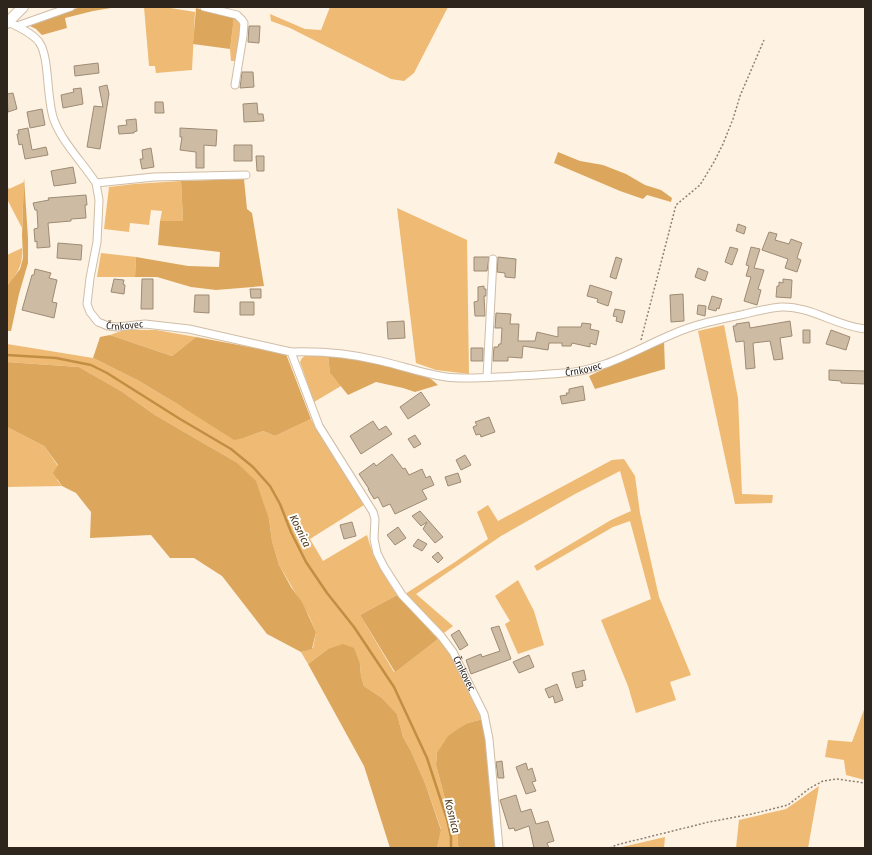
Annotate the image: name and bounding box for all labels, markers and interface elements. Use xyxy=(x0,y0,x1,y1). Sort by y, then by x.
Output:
street label: Črnkovec xyxy=(105,318,144,333)
street label: Črnkovec xyxy=(565,359,604,379)
water label: Kosnica xyxy=(287,512,314,550)
street label: Črnkovec xyxy=(450,653,478,694)
water label: Kosnica xyxy=(441,798,463,835)

